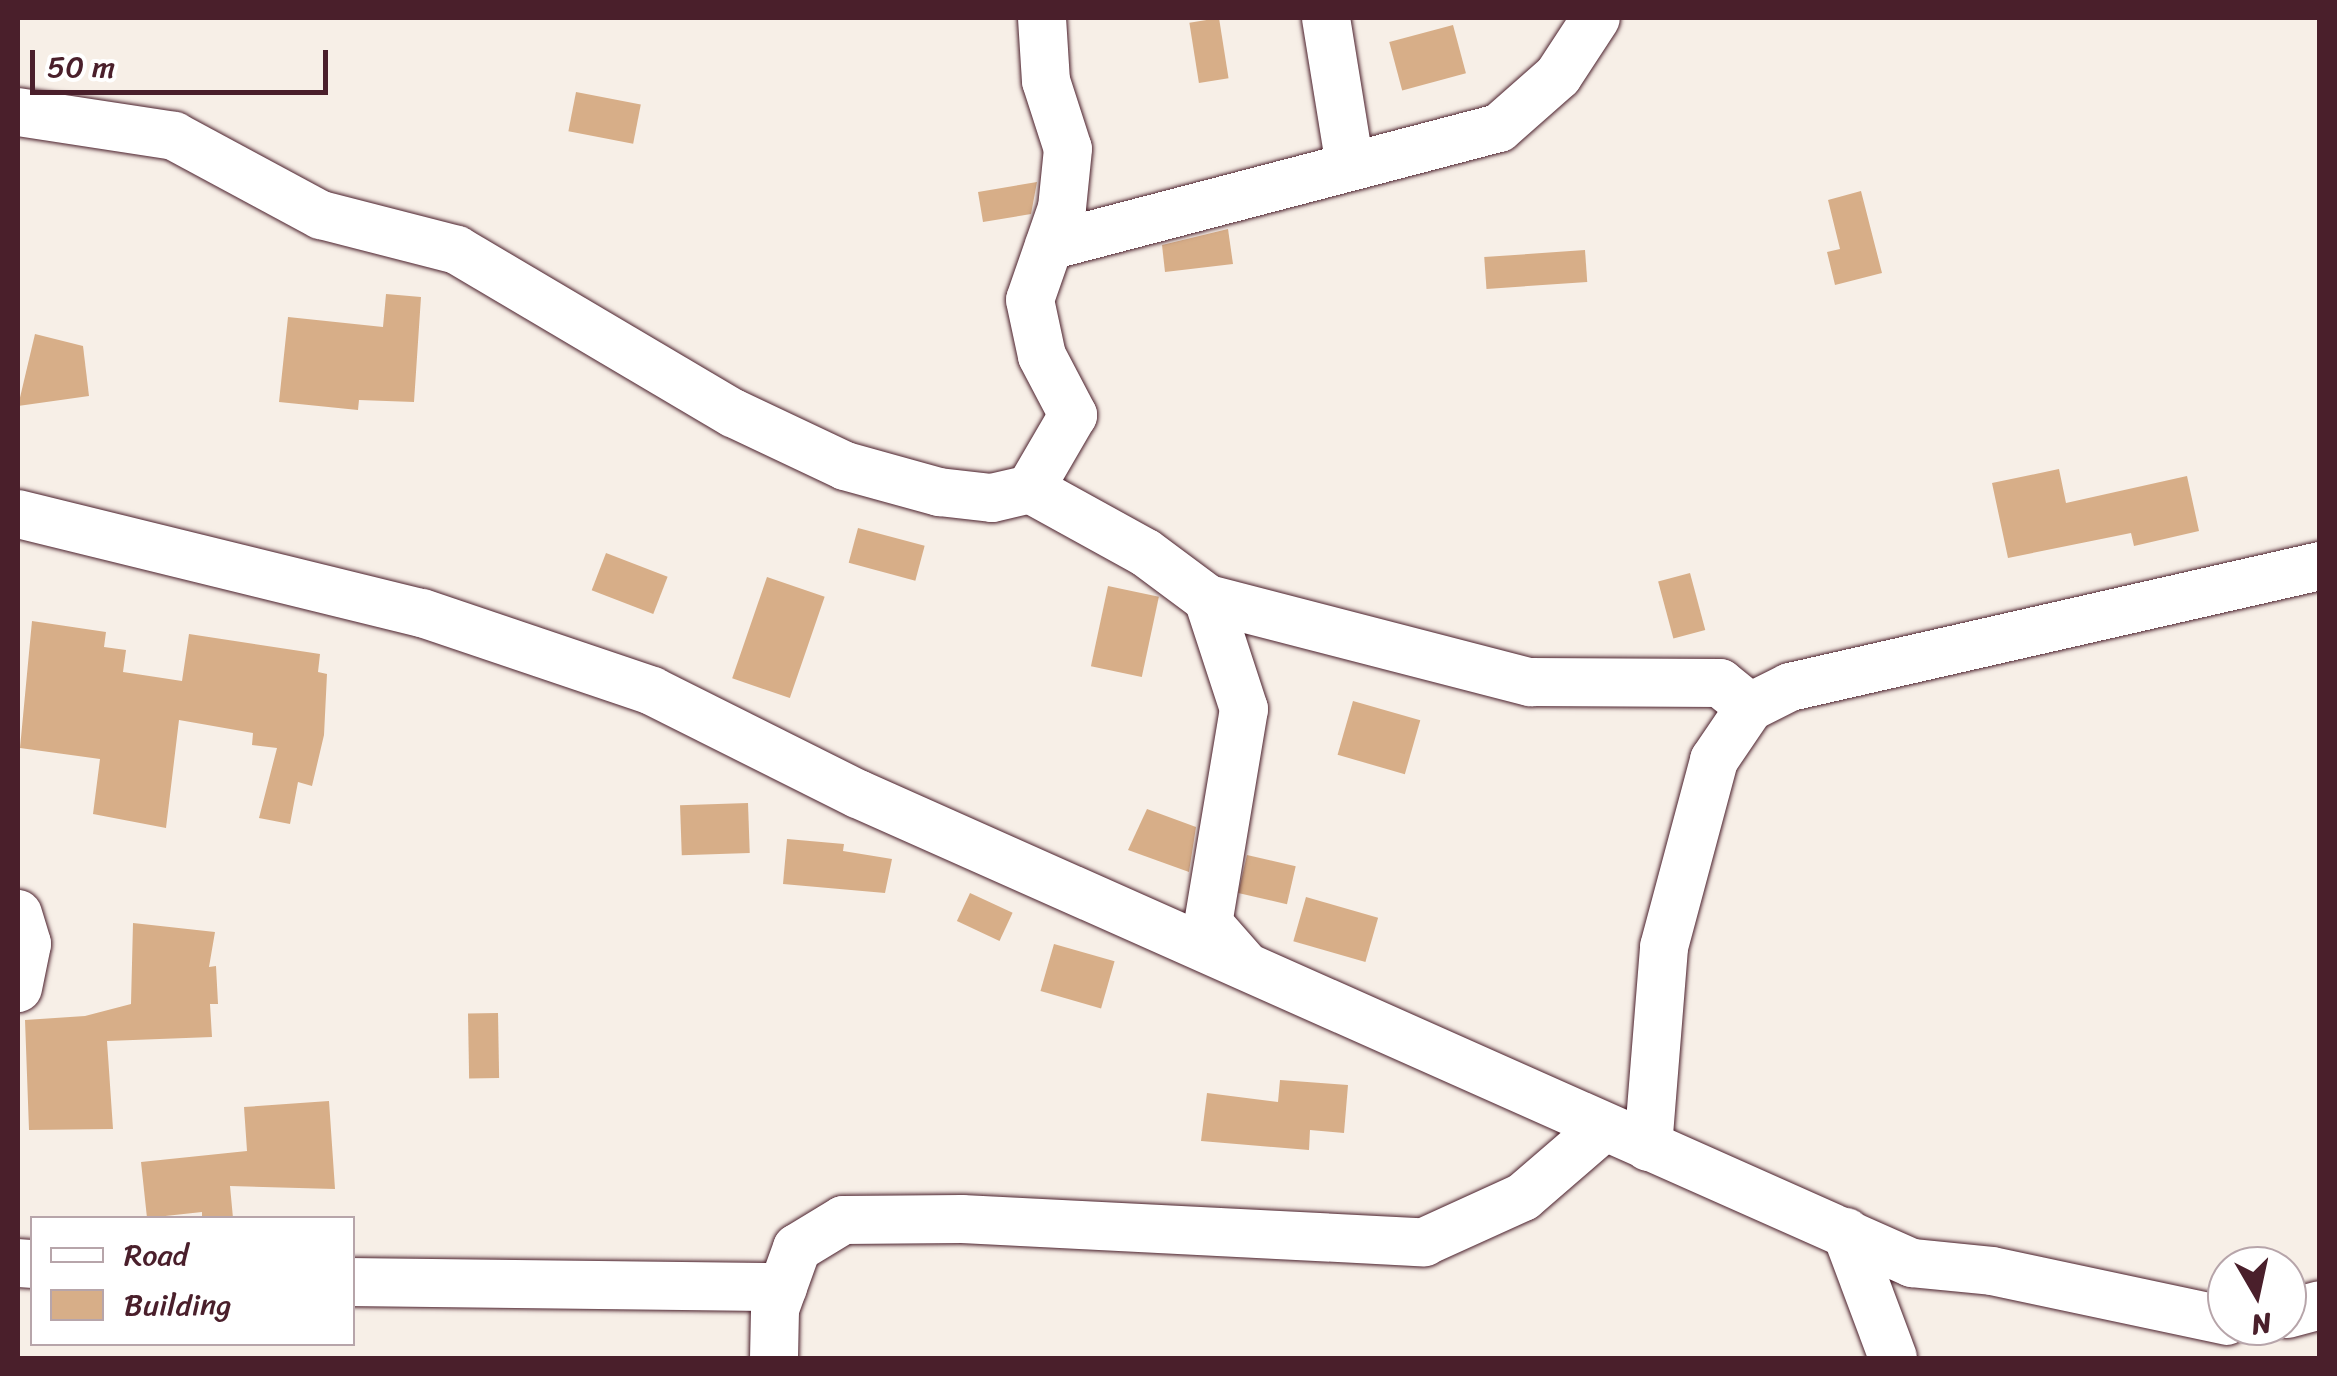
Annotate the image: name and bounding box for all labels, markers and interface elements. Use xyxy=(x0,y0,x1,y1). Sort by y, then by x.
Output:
scale bar xyxy=(35,30,332,92)
text: 50 m xyxy=(47,40,115,94)
legend xyxy=(30,1216,355,1346)
text: Road xyxy=(124,1228,188,1282)
north arrow xyxy=(2207,1246,2307,1346)
text: Building xyxy=(124,1278,231,1332)
text: N xyxy=(2248,1298,2275,1350)

